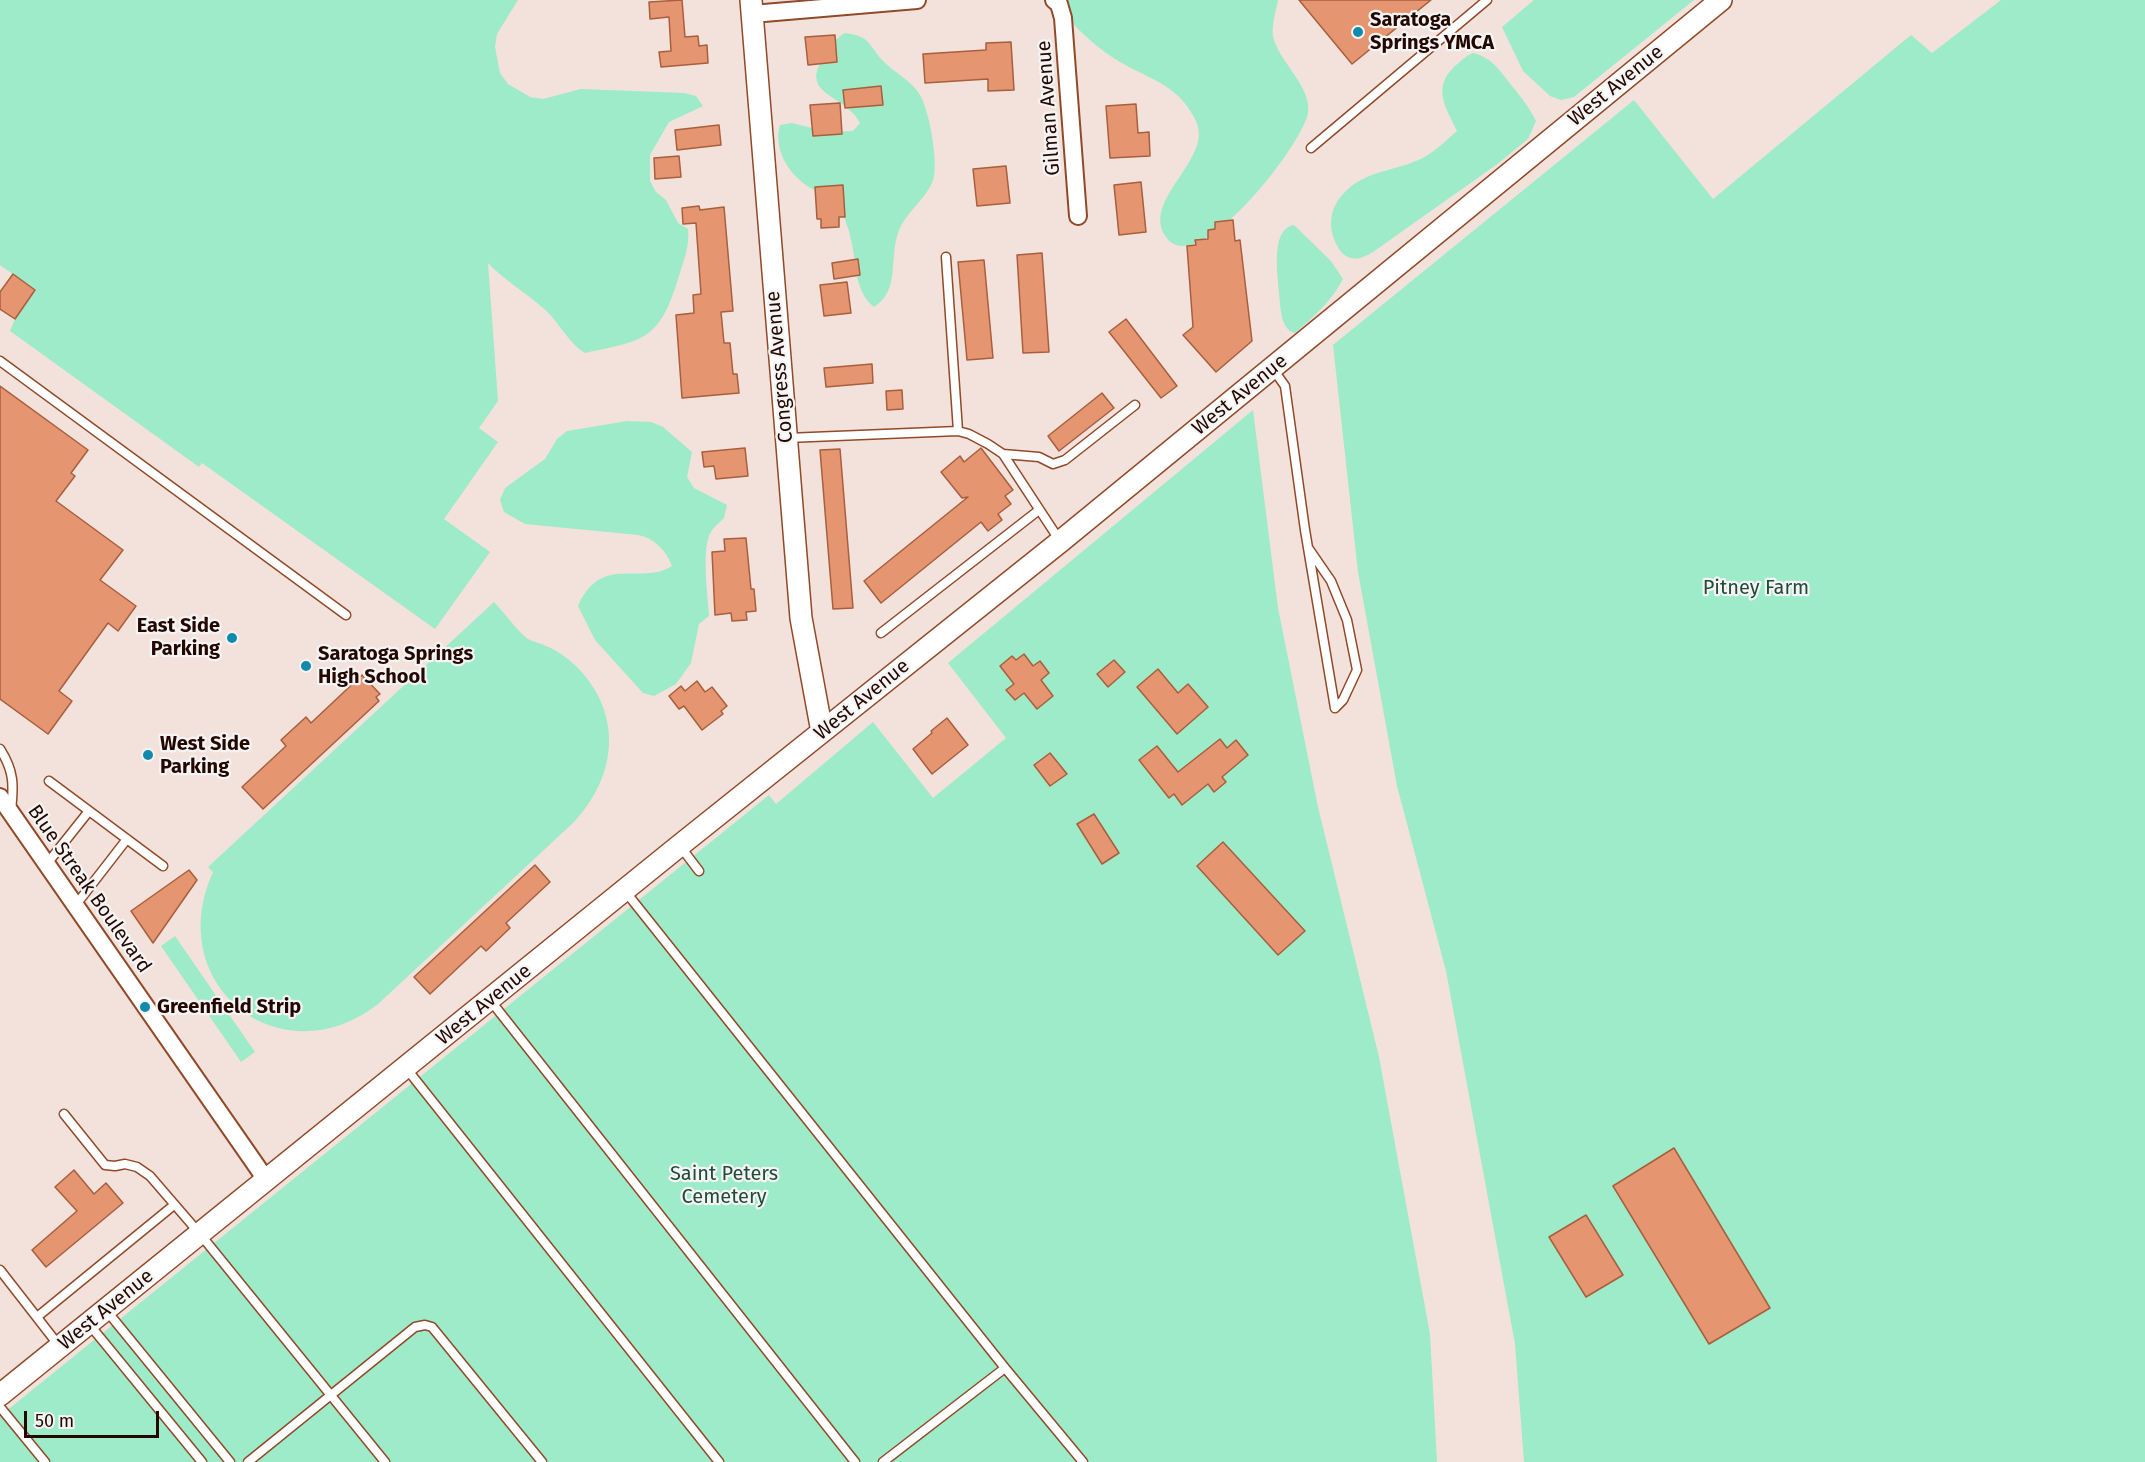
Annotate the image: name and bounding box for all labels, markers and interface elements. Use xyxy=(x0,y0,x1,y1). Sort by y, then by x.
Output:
place label: Saratoga Springs YMCA xyxy=(1370,8,1494,55)
marker: Saratoga Springs YMCA xyxy=(1351,25,1365,39)
street label: Gilman Avenue xyxy=(1032,40,1066,176)
street label: West Avenue xyxy=(1564,40,1668,132)
street label: Congress Avenue xyxy=(761,290,799,444)
street label: West Avenue xyxy=(1188,349,1292,441)
park label: Pitney Farm xyxy=(1703,576,1809,600)
place label: East Side Parking xyxy=(137,614,220,661)
marker: East Side Parking xyxy=(225,631,239,645)
place label: Saratoga Springs High School xyxy=(318,642,473,689)
street label: West Avenue xyxy=(810,654,914,746)
marker: Saratoga Springs High School xyxy=(299,659,313,673)
place label: West Side Parking xyxy=(160,732,250,779)
marker: West Side Parking xyxy=(141,748,155,762)
street label: Blue Streak Boulevard xyxy=(22,800,156,978)
street label: West Avenue xyxy=(432,959,536,1051)
place label: Greenfield Strip xyxy=(157,995,301,1019)
marker: Greenfield Strip xyxy=(138,1000,152,1014)
park label: Saint Peters Cemetery xyxy=(670,1162,778,1209)
street label: West Avenue xyxy=(54,1264,158,1356)
scale bar xyxy=(27,1399,162,1437)
text: 50 m xyxy=(35,1410,74,1432)

